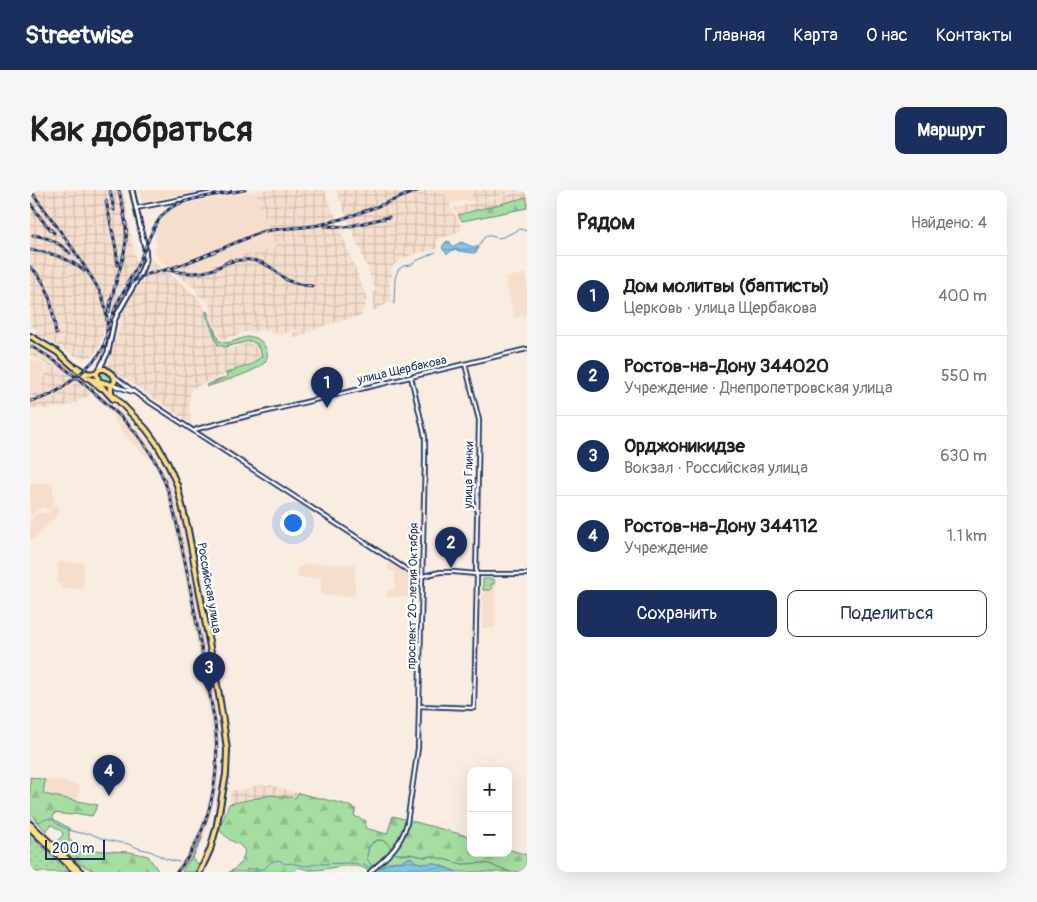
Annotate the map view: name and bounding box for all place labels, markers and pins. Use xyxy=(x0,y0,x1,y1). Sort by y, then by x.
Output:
pin: 1 xyxy=(311,367,343,408)
pin: 2 xyxy=(435,527,467,568)
pin: 3 xyxy=(193,652,225,693)
pin: 4 xyxy=(93,755,125,796)

